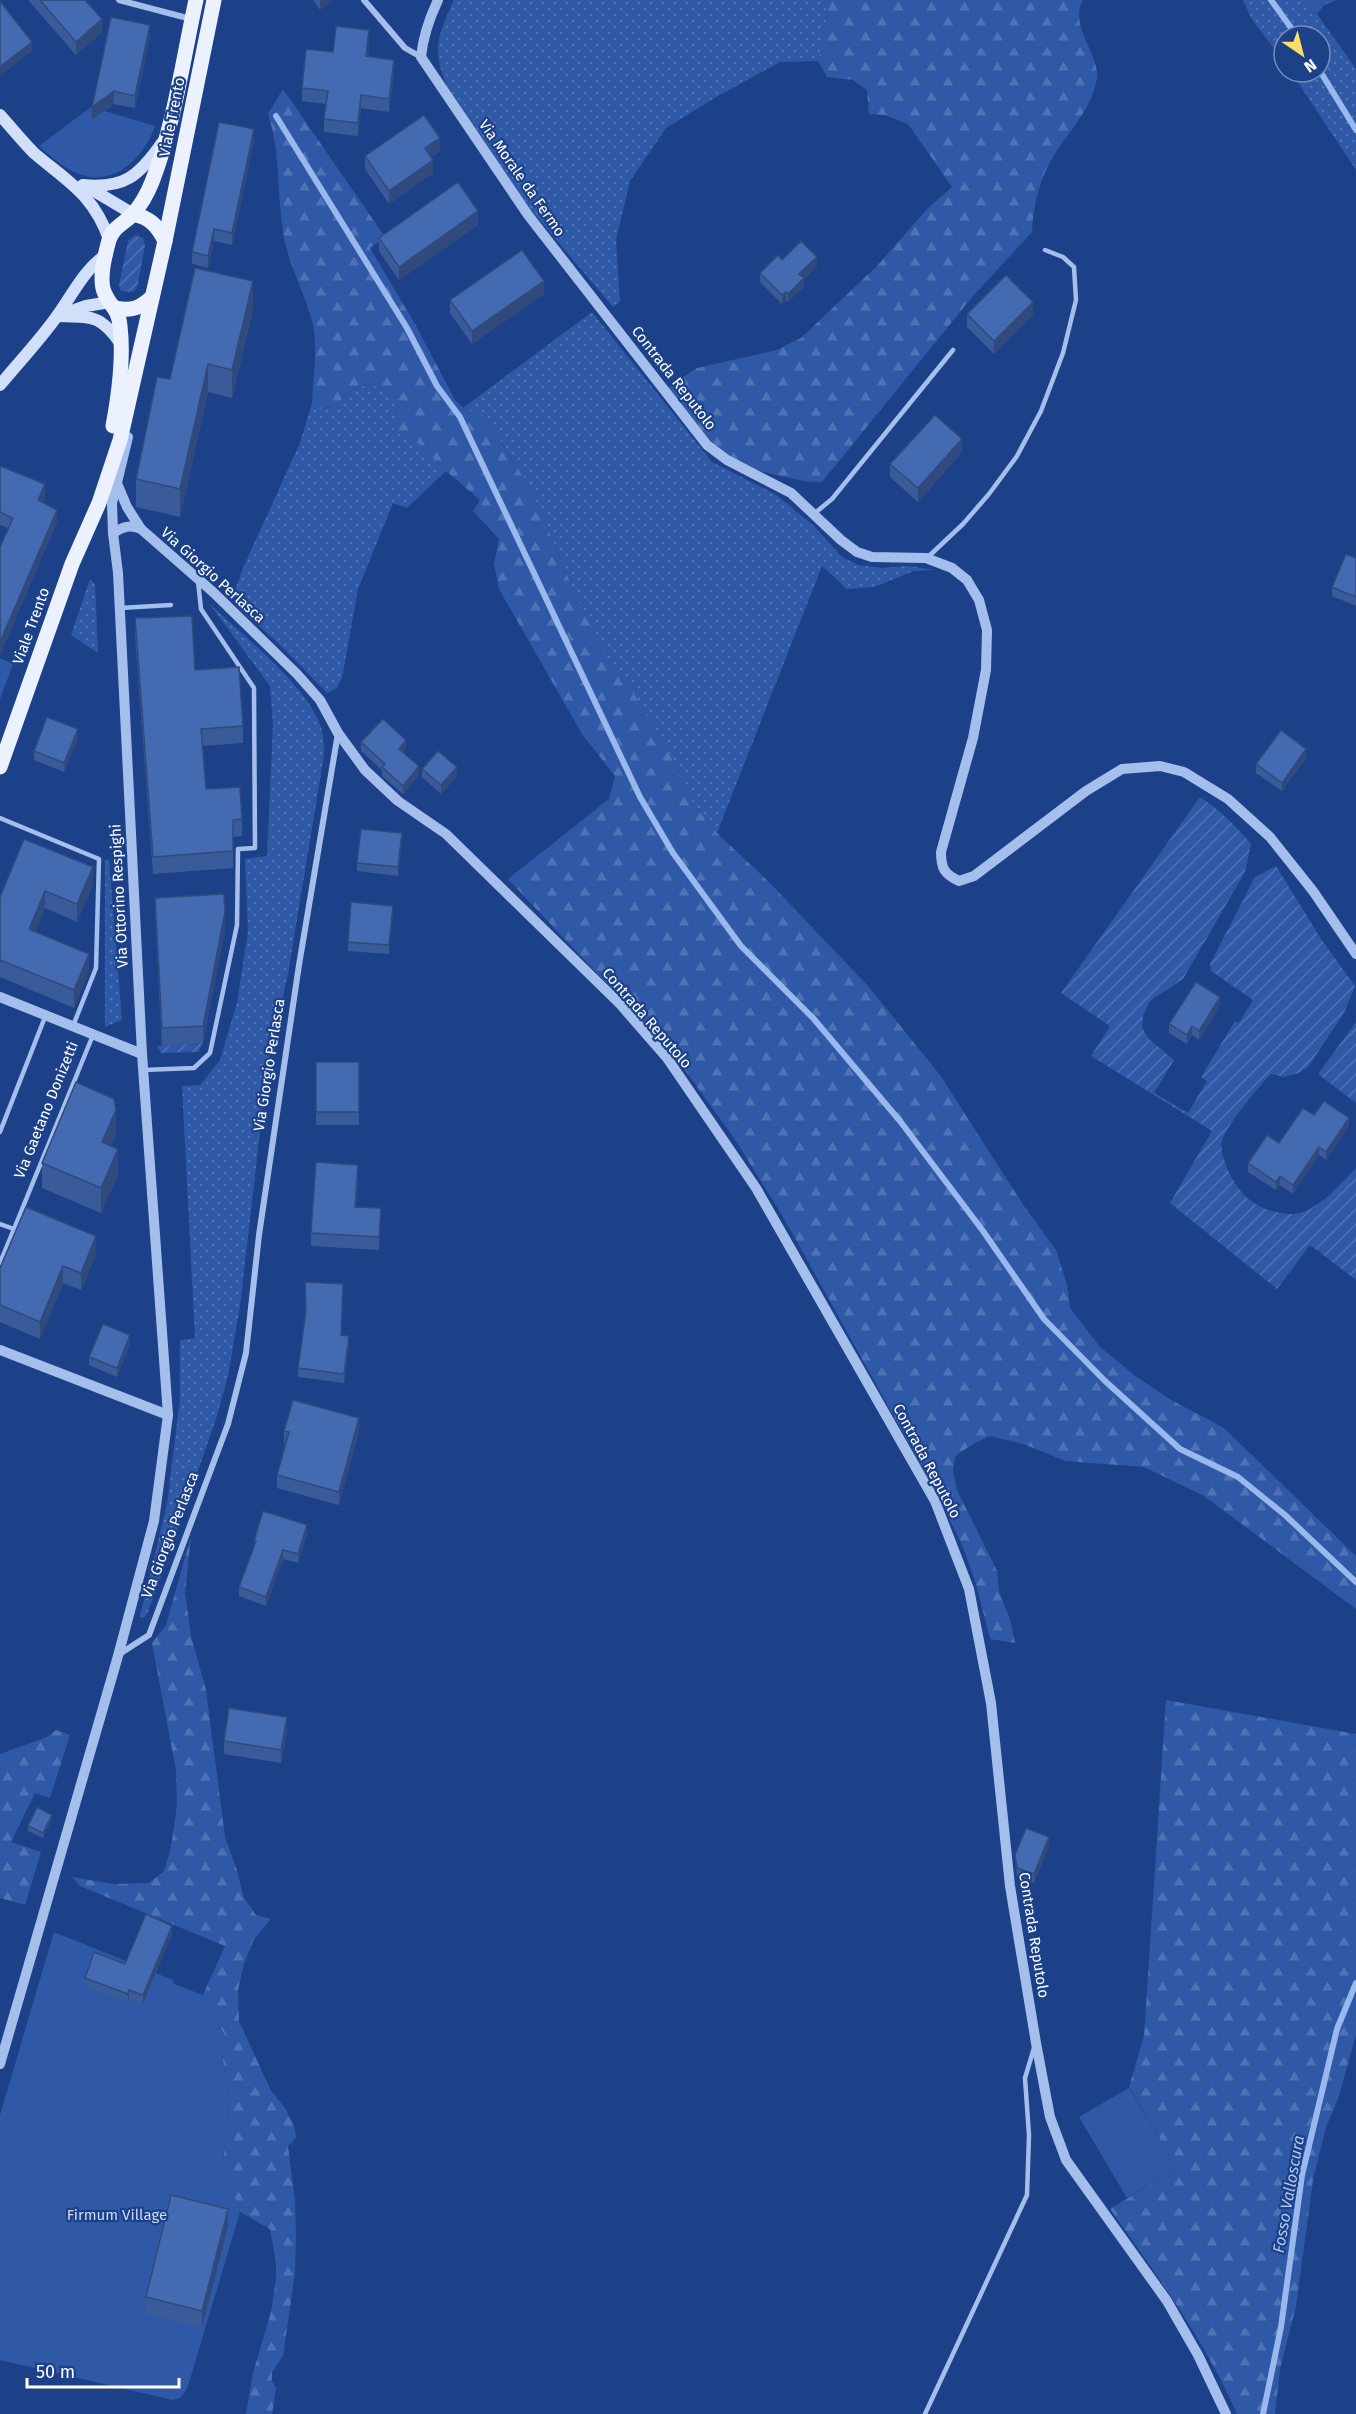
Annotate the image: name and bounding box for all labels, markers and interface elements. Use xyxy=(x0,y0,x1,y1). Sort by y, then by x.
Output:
north arrow xyxy=(1272,24,1332,84)
text: N xyxy=(1301,55,1320,77)
street label: Viale Trento xyxy=(155,76,189,158)
street label: Via Morale da Fermo xyxy=(475,116,569,240)
street label: Contrada Reputolo xyxy=(628,322,720,434)
street label: Via Giorgio Perlasca xyxy=(157,523,269,627)
street label: Viale Trento xyxy=(9,585,53,667)
street label: Via Ottorino Respighi xyxy=(106,824,132,968)
street label: Contrada Reputolo xyxy=(598,964,696,1072)
street label: Via Giorgio Perlasca xyxy=(250,997,288,1133)
street label: Via Gaetano Donizetti xyxy=(10,1039,82,1181)
street label: Contrada Reputolo xyxy=(889,1401,965,1521)
street label: Via Giorgio Perlasca xyxy=(138,1469,202,1601)
street label: Contrada Reputolo xyxy=(1015,1871,1053,1999)
water label: Fosso Valloscura xyxy=(1269,2134,1308,2254)
park label: Firmum Village xyxy=(67,2206,167,2224)
scale bar xyxy=(27,2351,178,2389)
text: 50 m xyxy=(36,2361,75,2383)

